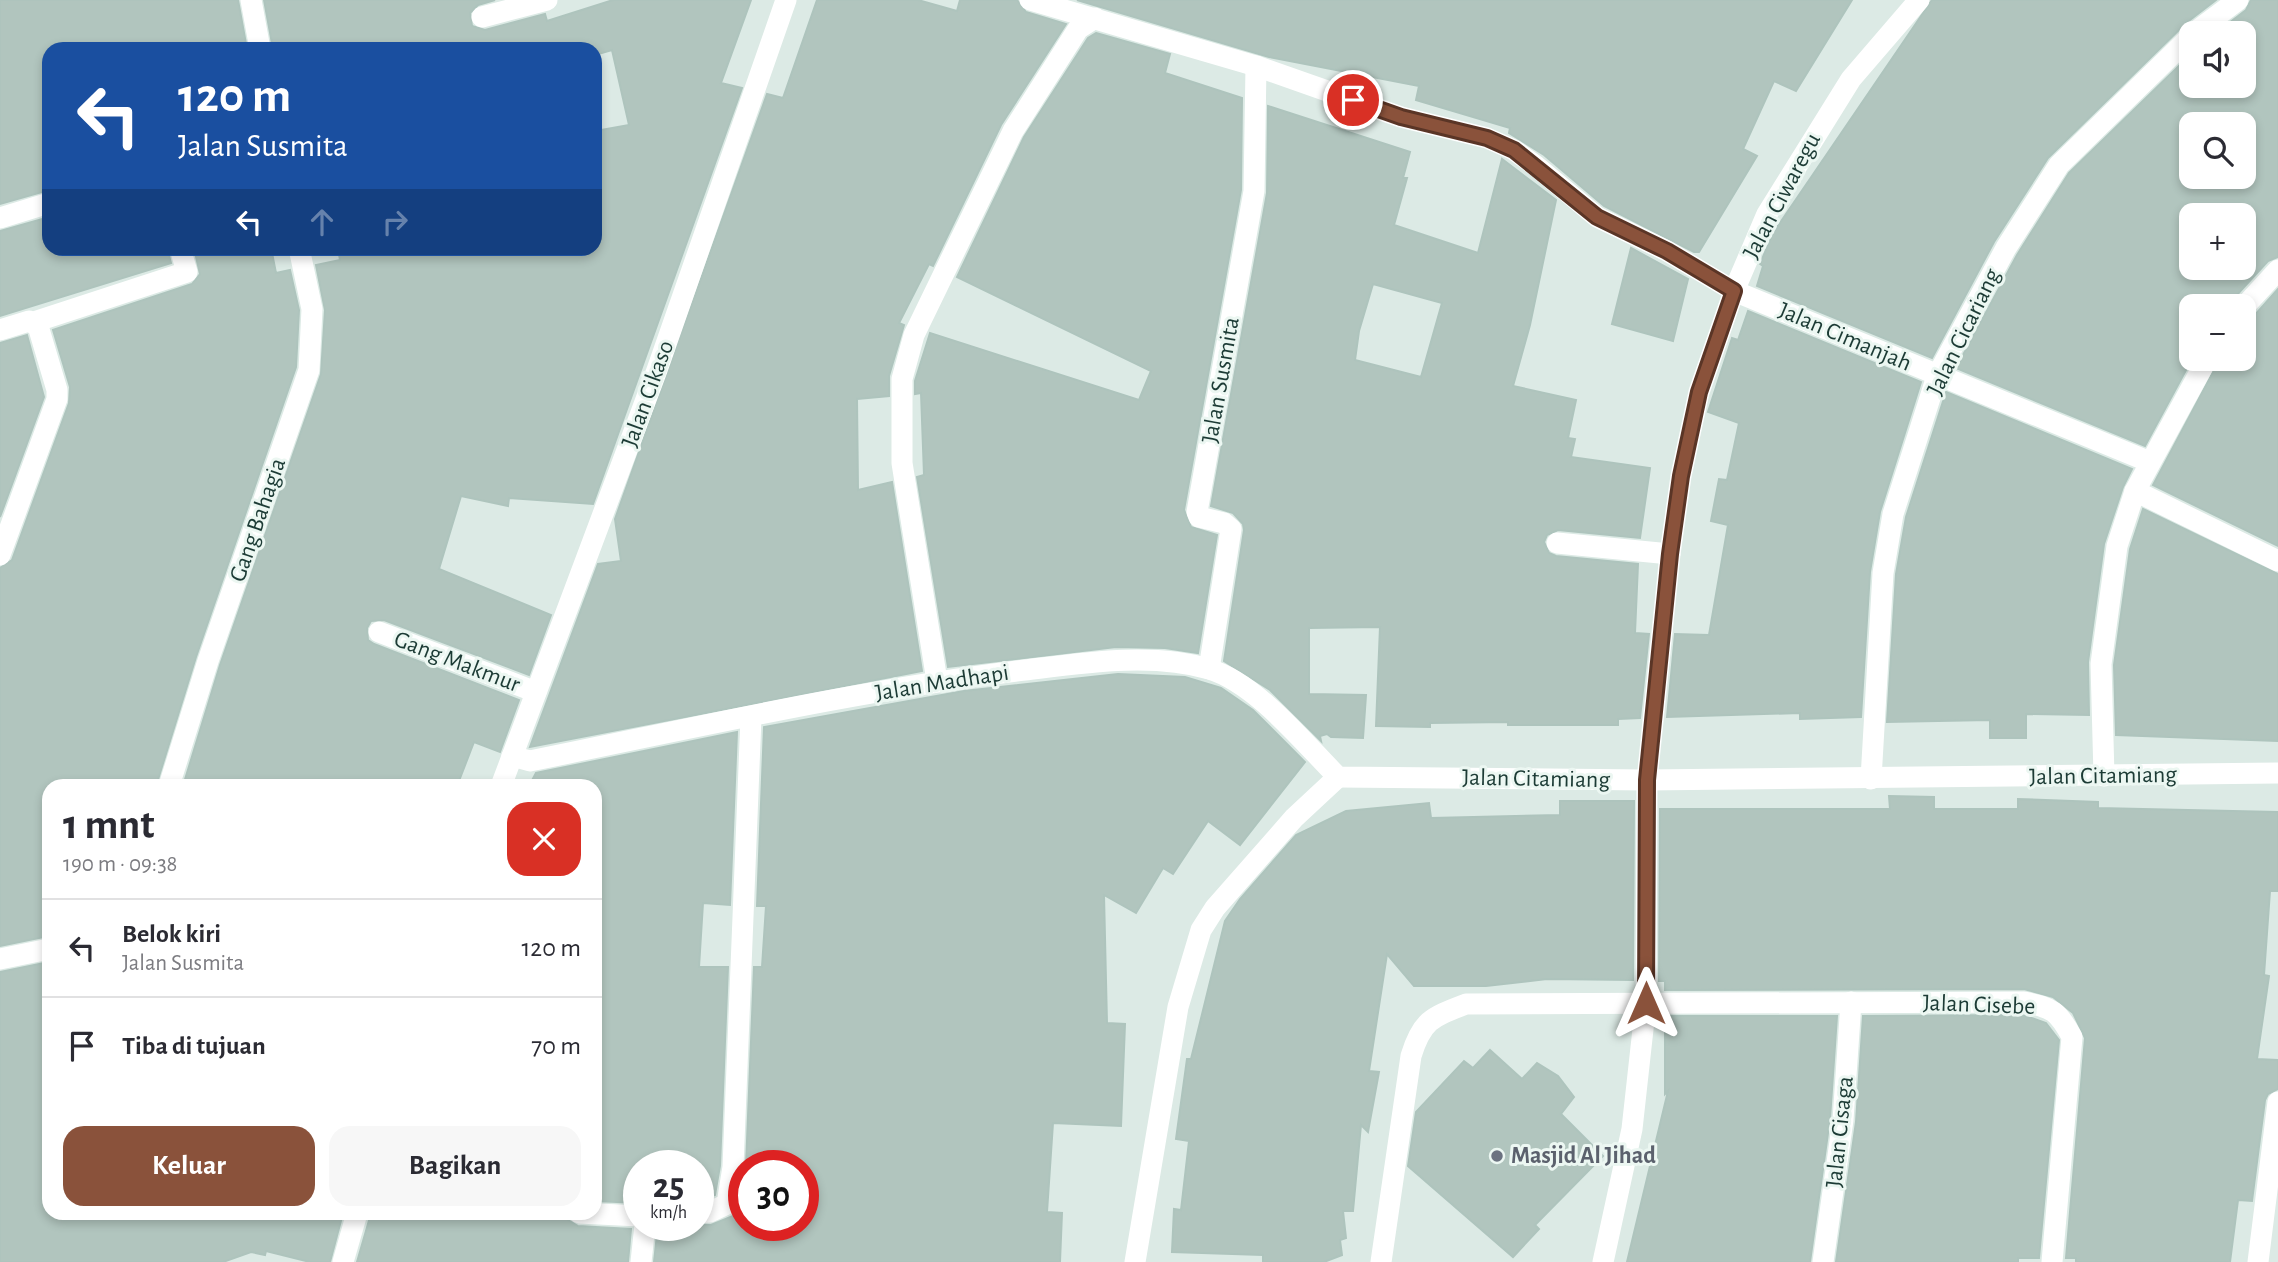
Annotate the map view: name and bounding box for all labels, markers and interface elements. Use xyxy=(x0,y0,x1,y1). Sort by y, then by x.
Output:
map controls xyxy=(2179,21,2256,371)
button: sound xyxy=(2179,21,2256,98)
icon: left xyxy=(63,70,154,161)
pin xyxy=(1323,70,1383,130)
text: 120 m xyxy=(178,72,291,121)
icon: arrive xyxy=(1334,81,1372,119)
button: search xyxy=(2179,112,2256,189)
street label: Jalan Ciwaregu xyxy=(1739,129,1825,263)
text: Jalan Susmita xyxy=(178,130,348,162)
icon: left xyxy=(230,203,268,241)
icon: ahead xyxy=(303,203,341,241)
icon: right xyxy=(376,203,414,241)
button: + xyxy=(2179,203,2256,280)
street label: Jalan Cicariang xyxy=(1923,265,2005,399)
button: − xyxy=(2179,294,2256,371)
street label: Jalan Cimanjah xyxy=(1775,298,1915,376)
street label: Jalan Susmita xyxy=(1198,315,1244,445)
street label: Jalan Cikaso xyxy=(618,337,678,451)
street label: Gang Bahagia xyxy=(226,455,290,585)
street label: Gang Makmur xyxy=(391,627,523,697)
street label: Jalan Madhapi xyxy=(873,661,1011,705)
street label: Jalan Citamiang xyxy=(2029,763,2177,789)
street label: Jalan Citamiang xyxy=(1462,766,1610,792)
button: close xyxy=(507,802,581,876)
text: 1 mnt xyxy=(63,804,155,846)
text: 190 m · 09:38 xyxy=(63,853,178,876)
text: Belok kiri xyxy=(122,921,221,947)
icon: left xyxy=(63,929,101,967)
text: 120 m xyxy=(521,935,581,961)
text: Jalan Susmita xyxy=(122,952,244,975)
position arrow xyxy=(1609,966,1683,1040)
street label: Jalan Cisebe xyxy=(1922,991,2036,1019)
icon: arrive xyxy=(63,1027,101,1065)
text: Tiba di tujuan xyxy=(122,1033,266,1059)
text: 70 m xyxy=(531,1033,581,1059)
street label: Jalan Cisaga xyxy=(1822,1075,1858,1189)
button: Keluar xyxy=(63,1126,315,1206)
button: Bagikan xyxy=(329,1126,581,1206)
place label: Masjid Al Jihad xyxy=(1511,1144,1656,1168)
marker: Masjid Al Jihad xyxy=(1489,1148,1505,1164)
speed limit sign: 30 xyxy=(728,1150,819,1241)
text: 25 xyxy=(653,1169,684,1204)
text: km/h xyxy=(650,1204,687,1222)

